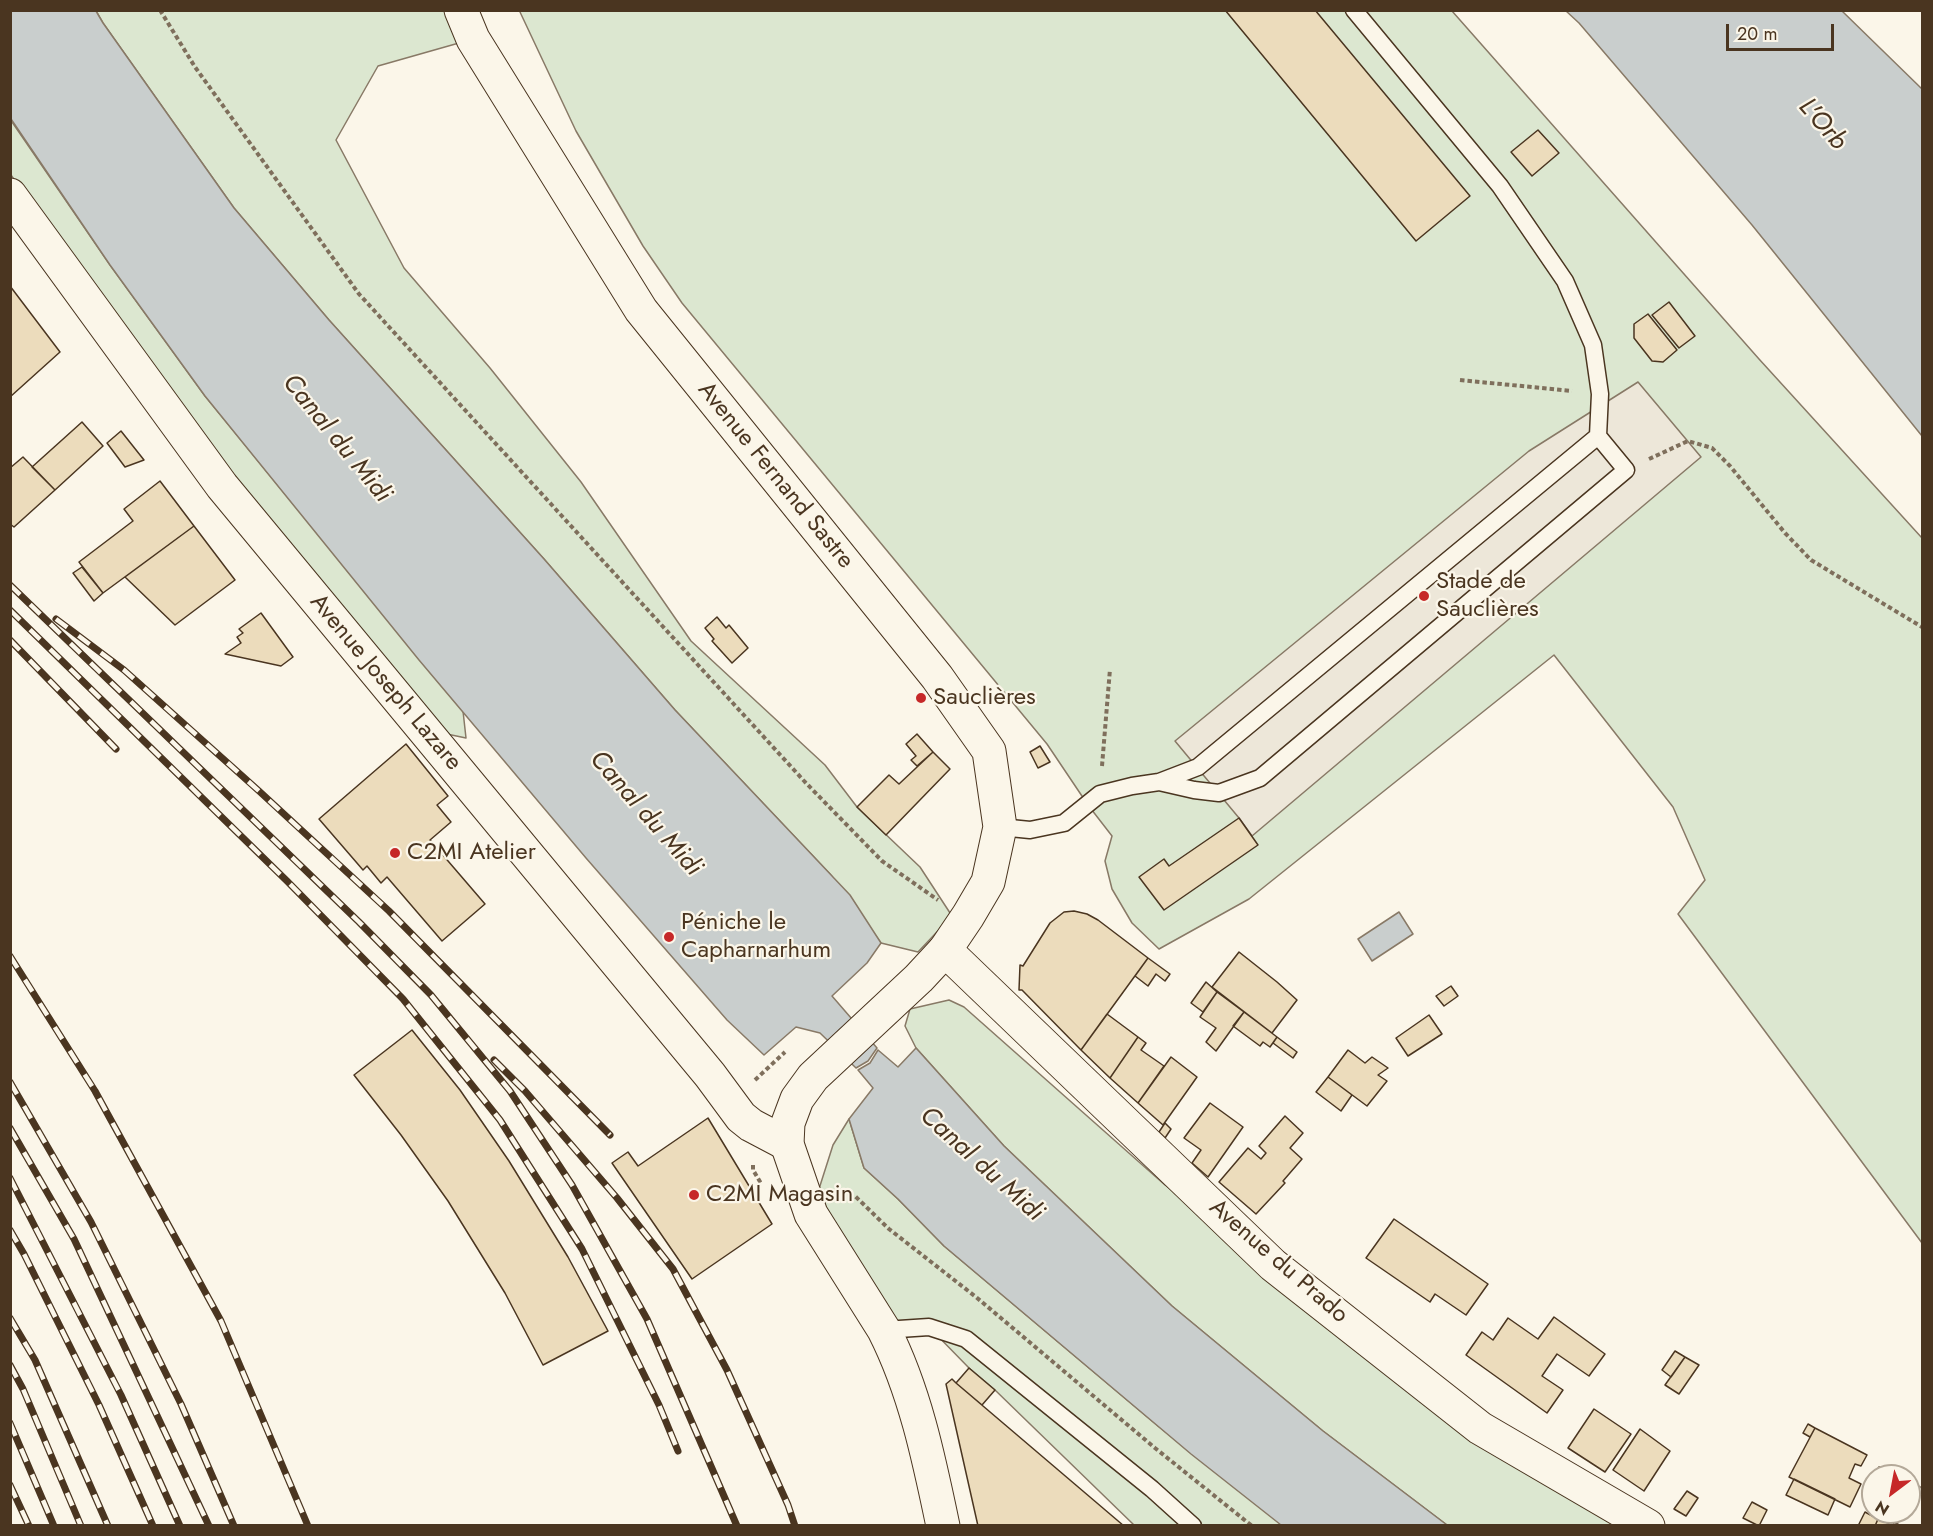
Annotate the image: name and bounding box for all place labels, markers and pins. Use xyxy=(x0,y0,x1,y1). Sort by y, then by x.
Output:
place label: Stade de Sauclières xyxy=(1436,568,1539,624)
marker: Stade de Sauclières xyxy=(1417,589,1431,603)
place label: Sauclières xyxy=(933,684,1036,712)
marker: Sauclières xyxy=(914,691,928,705)
place label: C2MI Atelier xyxy=(407,839,536,867)
marker: C2MI Atelier xyxy=(388,846,402,860)
place label: Péniche le Capharnarhum xyxy=(681,909,831,965)
marker: Péniche le Capharnarhum xyxy=(662,930,676,944)
place label: C2MI Magasin xyxy=(706,1181,853,1209)
marker: C2MI Magasin xyxy=(687,1188,701,1202)

